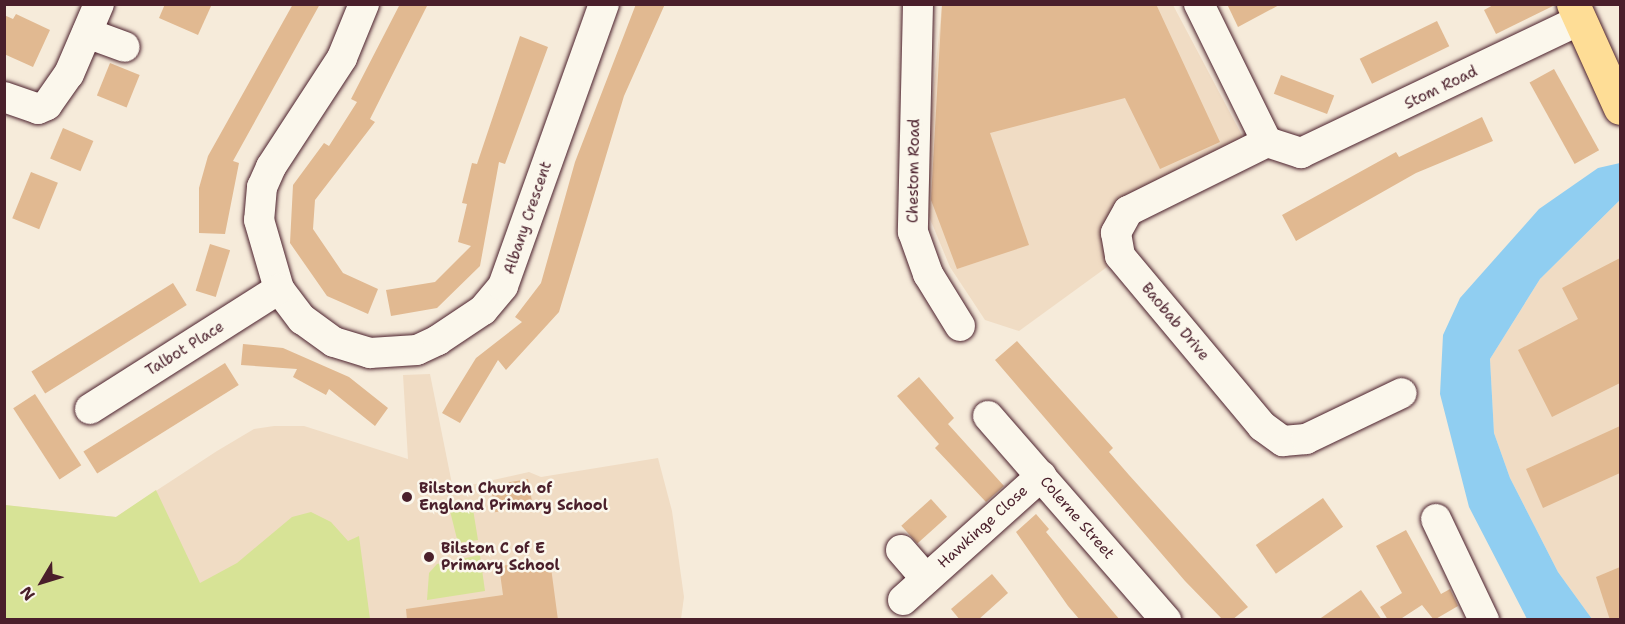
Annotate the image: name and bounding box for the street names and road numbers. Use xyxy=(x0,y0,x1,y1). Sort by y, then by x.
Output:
street label: Stom Road xyxy=(1402,63,1480,113)
street label: Chestom Road xyxy=(904,119,924,223)
street label: Albany Crescent xyxy=(500,159,556,277)
street label: Baobab Drive xyxy=(1137,280,1213,364)
street label: Talbot Place xyxy=(142,318,228,380)
street label: Colerne Street xyxy=(1036,473,1118,563)
street label: Hawkinge Close xyxy=(934,482,1032,572)

